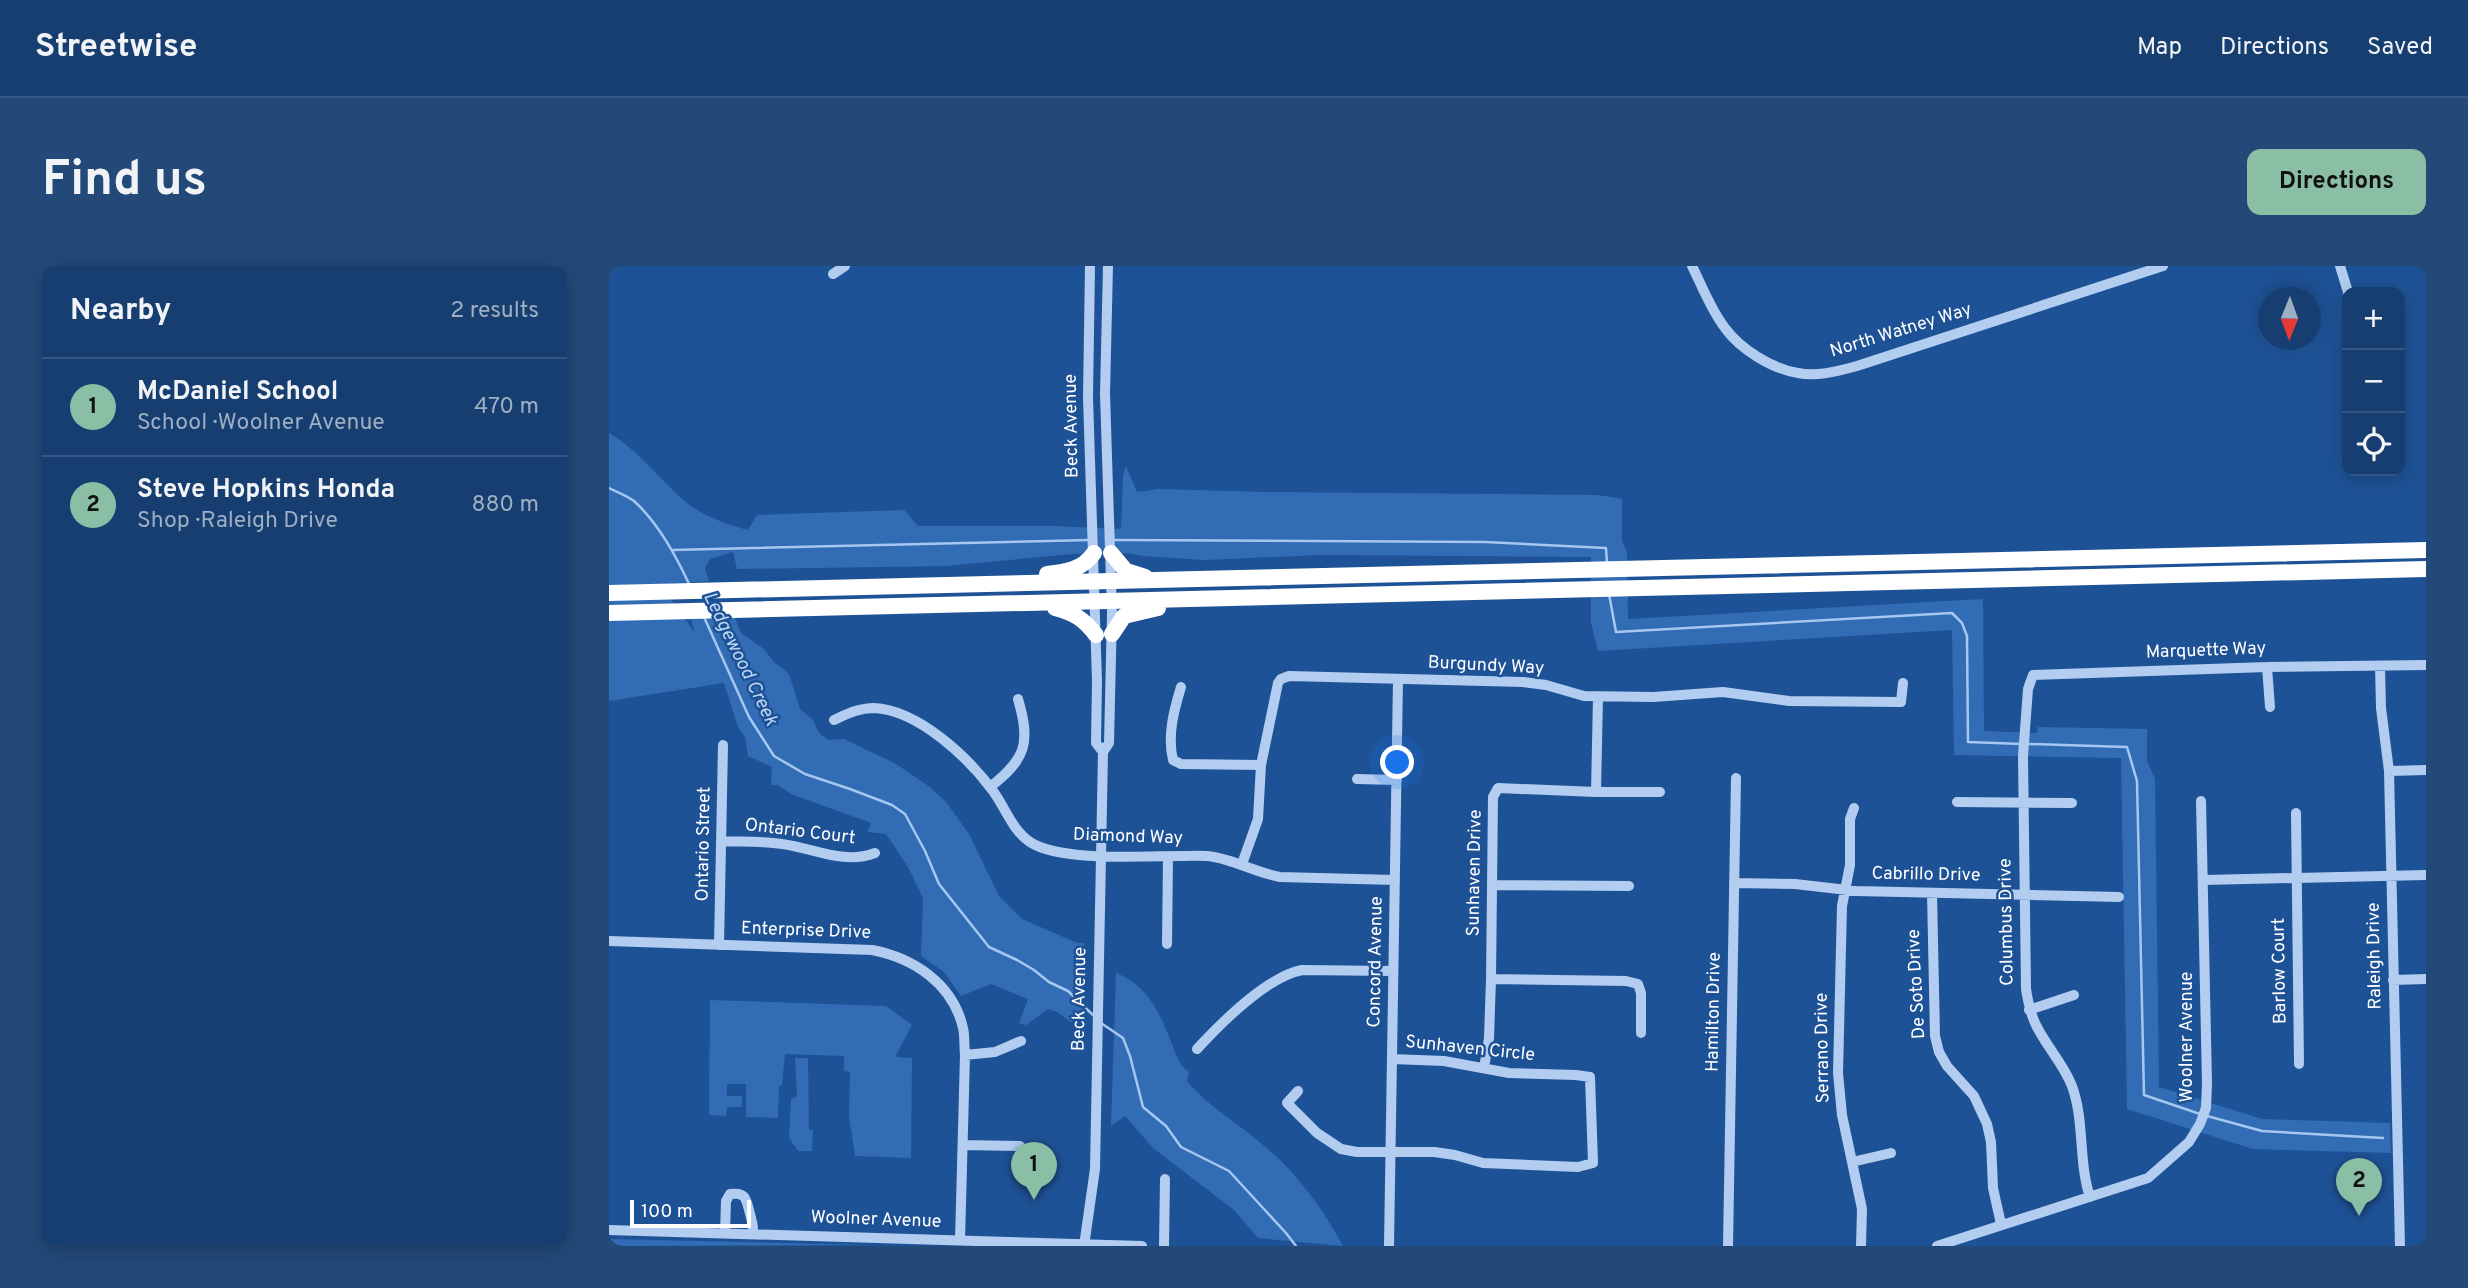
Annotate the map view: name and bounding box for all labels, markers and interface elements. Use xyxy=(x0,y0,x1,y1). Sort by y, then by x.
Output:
text: Streetwise xyxy=(35,27,197,69)
text: Map xyxy=(2137,33,2182,63)
text: Directions xyxy=(2220,33,2329,63)
text: Saved xyxy=(2367,33,2433,63)
button: Directions xyxy=(2247,149,2426,215)
text: Find us xyxy=(42,151,207,213)
north arrow xyxy=(2258,287,2321,350)
map controls xyxy=(2342,287,2405,476)
button: + xyxy=(2342,287,2405,350)
text: Nearby xyxy=(70,293,171,330)
text: 2 results xyxy=(450,297,539,326)
street label: North Watney Way xyxy=(1827,298,1975,364)
button: − xyxy=(2342,350,2405,413)
street label: Beck Avenue xyxy=(1060,374,1084,478)
text: McDaniel School xyxy=(137,376,338,409)
text: 1 xyxy=(88,393,98,422)
text: 470 m xyxy=(474,393,539,422)
text: School · Woolner Avenue xyxy=(137,409,385,438)
button: locate xyxy=(2342,413,2405,476)
text: Steve Hopkins Honda xyxy=(137,474,395,507)
text: 2 xyxy=(86,491,100,520)
text: 880 m xyxy=(471,491,539,520)
text: Shop · Raleigh Drive xyxy=(137,507,338,536)
water label: Ledgewood Creek xyxy=(697,588,783,730)
street label: Marquette Way xyxy=(2146,637,2266,665)
street label: Burgundy Way xyxy=(1427,651,1545,681)
your location xyxy=(1380,745,1414,779)
street label: Ontario Street xyxy=(692,786,716,902)
street label: Sunhaven Drive xyxy=(1462,809,1488,937)
street label: Ontario Court xyxy=(743,814,857,850)
street label: Diamond Way xyxy=(1073,824,1183,850)
street label: Columbus Drive xyxy=(1994,858,2020,986)
street label: Cabrillo Drive xyxy=(1871,863,1981,887)
street label: Concord Avenue xyxy=(1363,896,1389,1028)
street label: Raleigh Drive xyxy=(2363,902,2387,1010)
street label: Enterprise Drive xyxy=(740,917,872,945)
street label: Barlow Court xyxy=(2268,918,2292,1024)
street label: De Soto Drive xyxy=(1903,929,1931,1039)
street label: Beck Avenue xyxy=(1068,947,1092,1051)
street label: Hamilton Drive xyxy=(1701,952,1727,1072)
street label: Woolner Avenue xyxy=(2176,972,2199,1102)
street label: Serrano Drive xyxy=(1811,992,1835,1104)
street label: Sunhaven Circle xyxy=(1404,1031,1536,1067)
pin: 1 xyxy=(1011,1142,1057,1200)
pin: 2 xyxy=(2336,1158,2382,1216)
scale bar xyxy=(630,1197,751,1229)
text: 100 m xyxy=(641,1200,693,1224)
street label: Woolner Avenue xyxy=(810,1206,942,1234)

